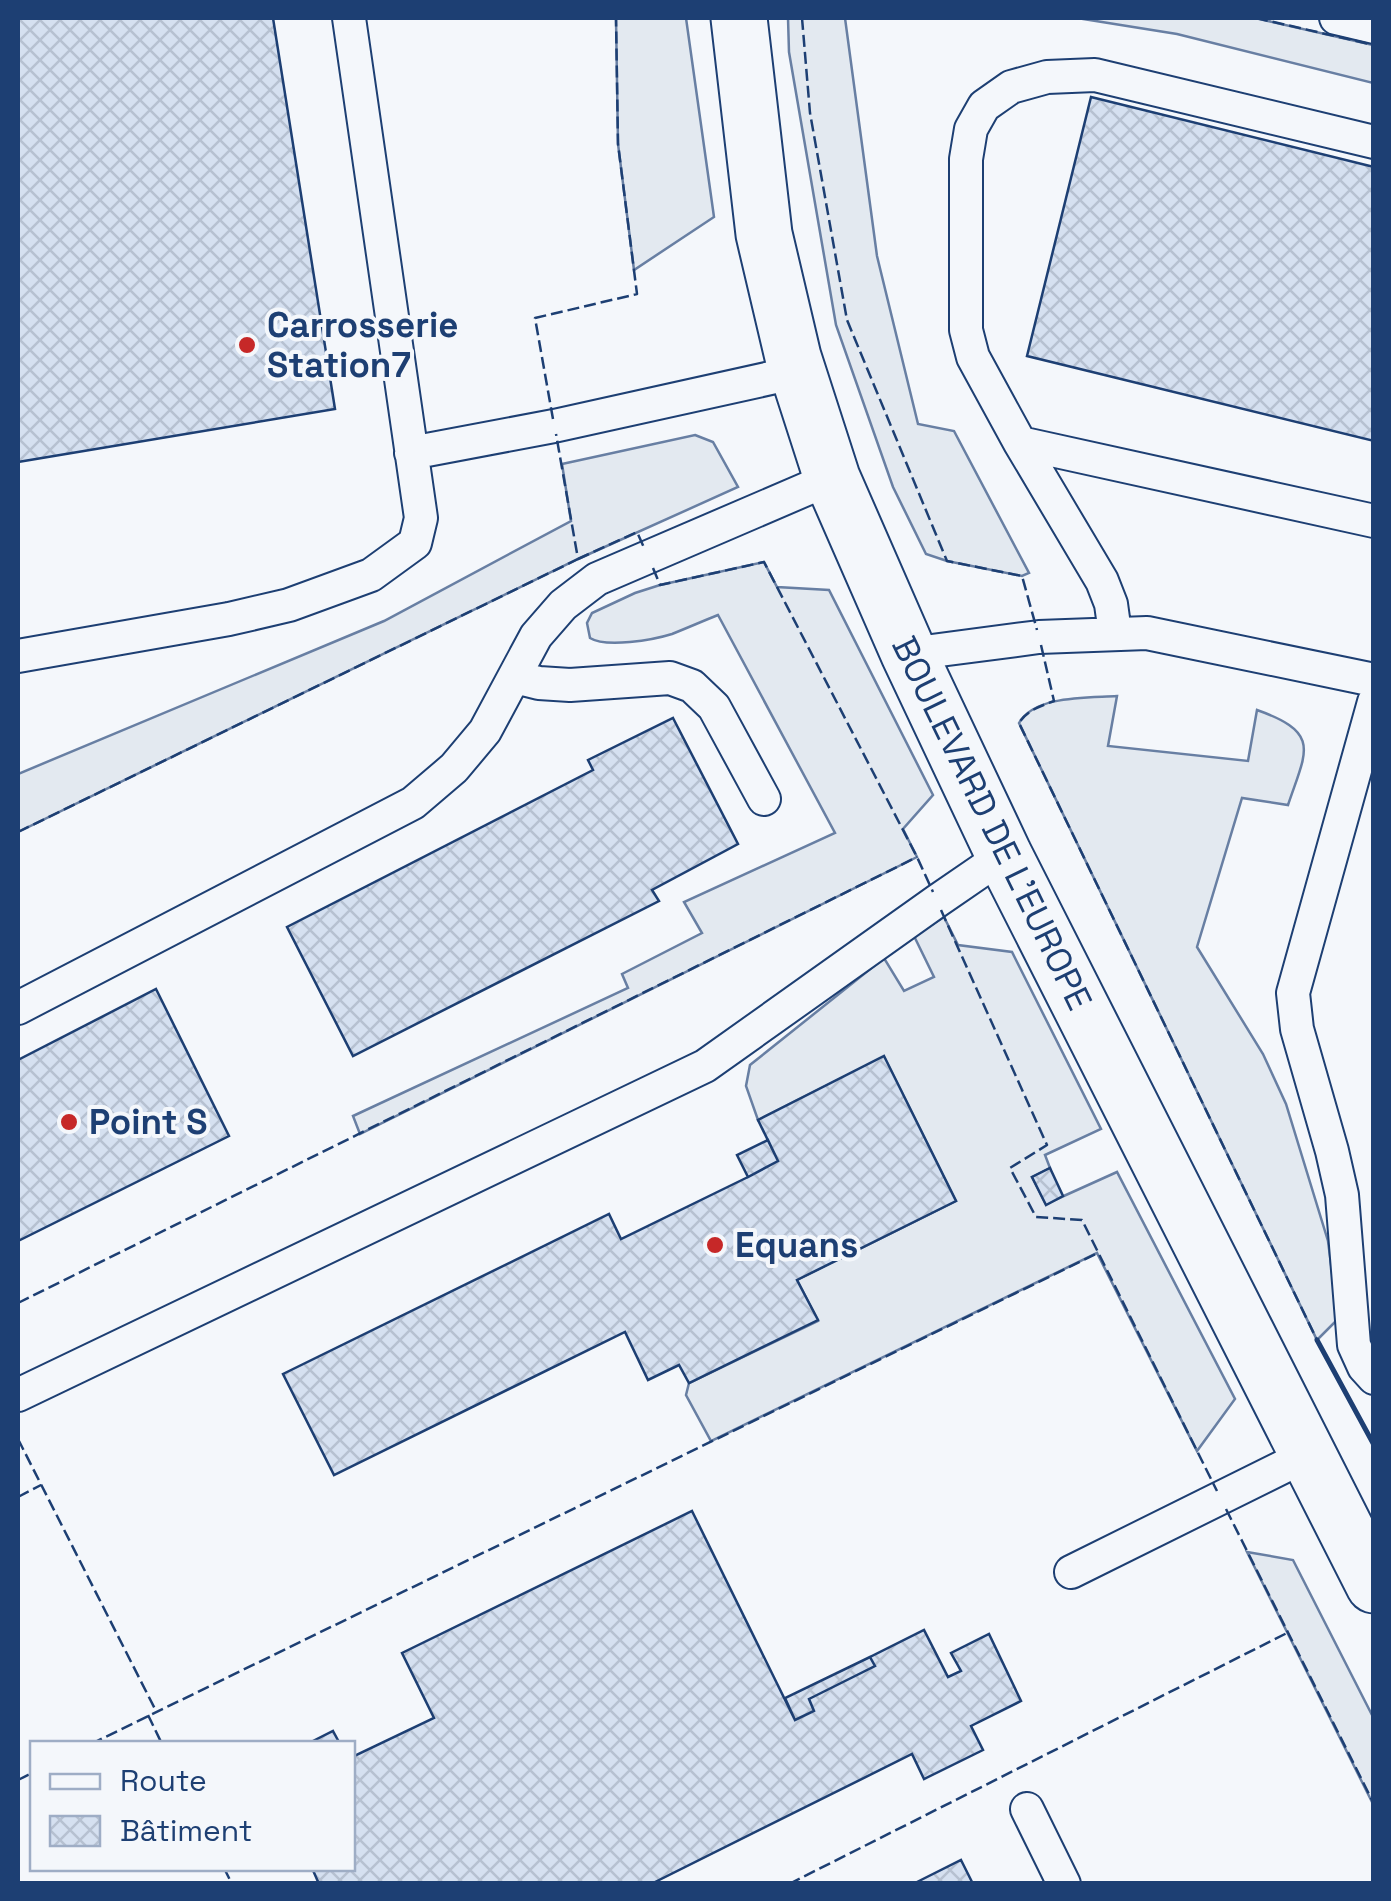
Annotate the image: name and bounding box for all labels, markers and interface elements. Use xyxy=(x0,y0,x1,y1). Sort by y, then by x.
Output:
place label: Carrosserie Station7 xyxy=(267,303,459,387)
marker: Carrosserie Station7 xyxy=(236,334,258,356)
street label: BOULEVARD DE L'EUROPE xyxy=(882,629,1102,1017)
place label: Point S xyxy=(89,1100,208,1144)
marker: Point S xyxy=(58,1111,80,1133)
place label: Equans xyxy=(735,1223,858,1267)
marker: Equans xyxy=(704,1234,726,1256)
legend xyxy=(30,1741,355,1871)
text: Route xyxy=(120,1761,207,1800)
text: Bâtiment xyxy=(120,1811,253,1850)

